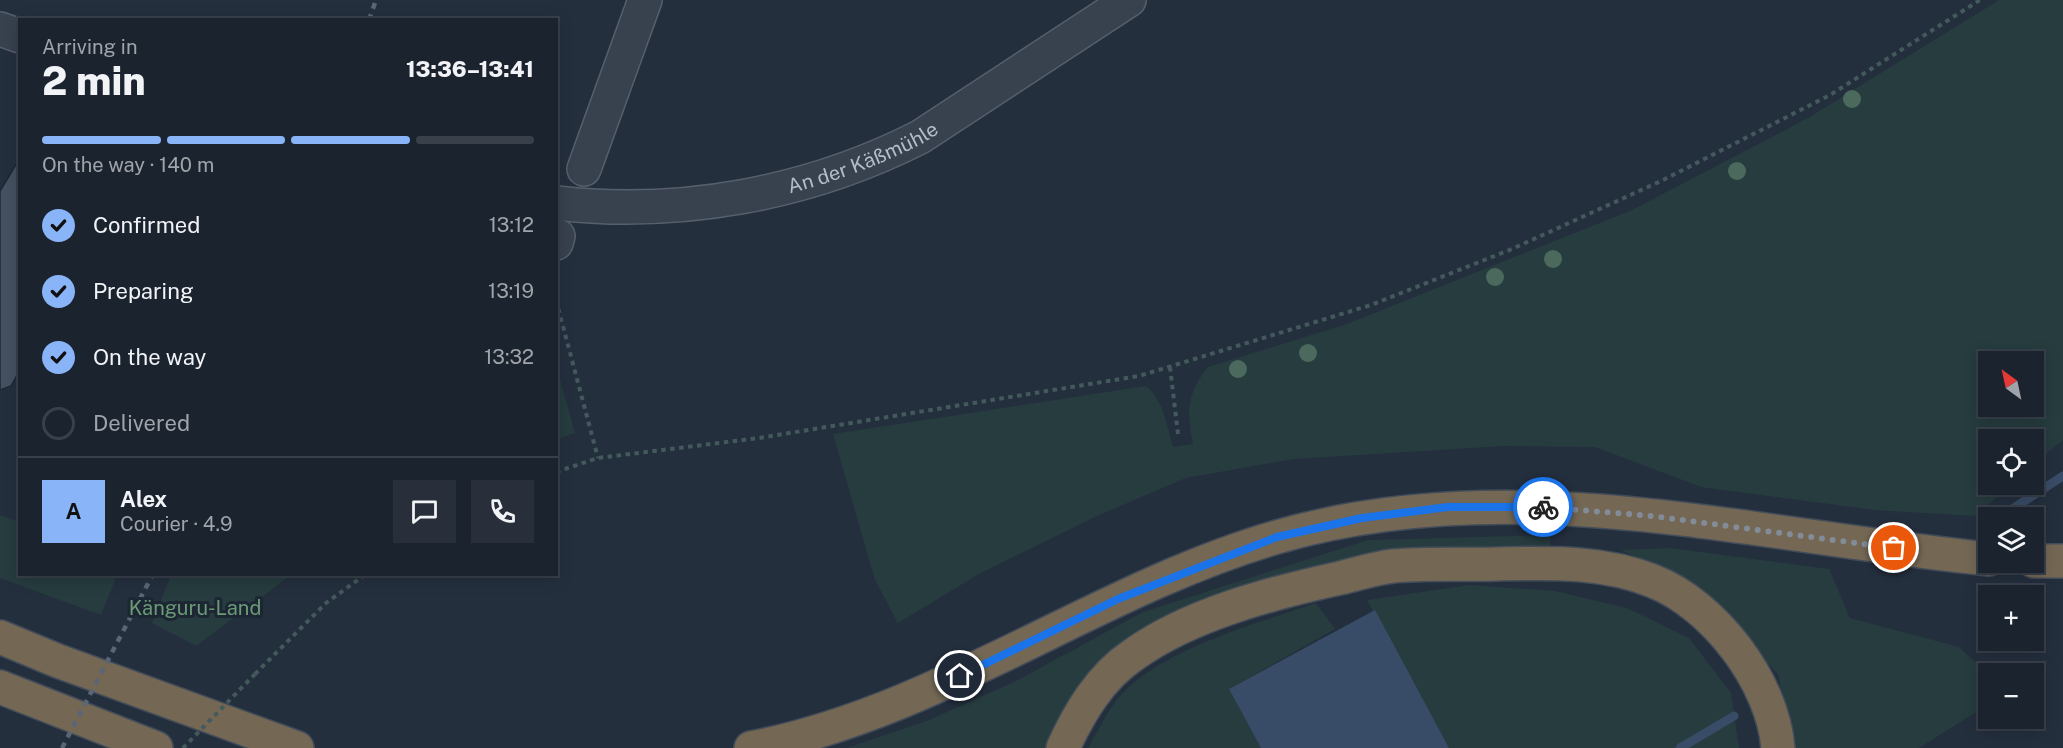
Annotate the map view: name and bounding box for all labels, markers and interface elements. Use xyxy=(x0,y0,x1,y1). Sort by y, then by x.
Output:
text: Arriving in xyxy=(42,35,137,59)
text: 13:36–13:41 xyxy=(406,56,534,82)
text: 2 min xyxy=(42,58,146,104)
street label: An der Käßmühle xyxy=(785,117,942,198)
text: On the way · 140 m xyxy=(42,153,214,177)
icon: check xyxy=(42,209,75,242)
text: Confirmed xyxy=(93,212,200,238)
text: 13:12 xyxy=(489,213,534,237)
icon: check xyxy=(42,275,75,308)
text: Preparing xyxy=(93,278,194,304)
text: 13:19 xyxy=(488,279,534,303)
icon: check xyxy=(42,341,75,374)
text: On the way xyxy=(93,344,206,370)
text: 13:32 xyxy=(484,345,534,369)
north arrow xyxy=(1978,351,2044,417)
map controls xyxy=(1978,351,2044,729)
text: Delivered xyxy=(93,410,190,436)
button: locate xyxy=(1978,429,2044,495)
courier xyxy=(1513,477,1573,537)
button: chat xyxy=(393,480,456,543)
button: phone xyxy=(471,480,534,543)
text: Alex xyxy=(120,486,167,512)
icon: bike xyxy=(1527,491,1560,524)
text: A xyxy=(66,498,81,524)
button: layers xyxy=(1978,507,2044,573)
text: Courier · 4.9 xyxy=(120,512,232,536)
pin xyxy=(1868,522,1919,573)
icon: bag xyxy=(1877,531,1910,564)
button: + xyxy=(1978,585,2044,651)
park label: Känguru-Land xyxy=(129,596,261,620)
pin xyxy=(934,650,985,701)
icon: home xyxy=(943,659,976,692)
button: − xyxy=(1978,663,2044,729)

